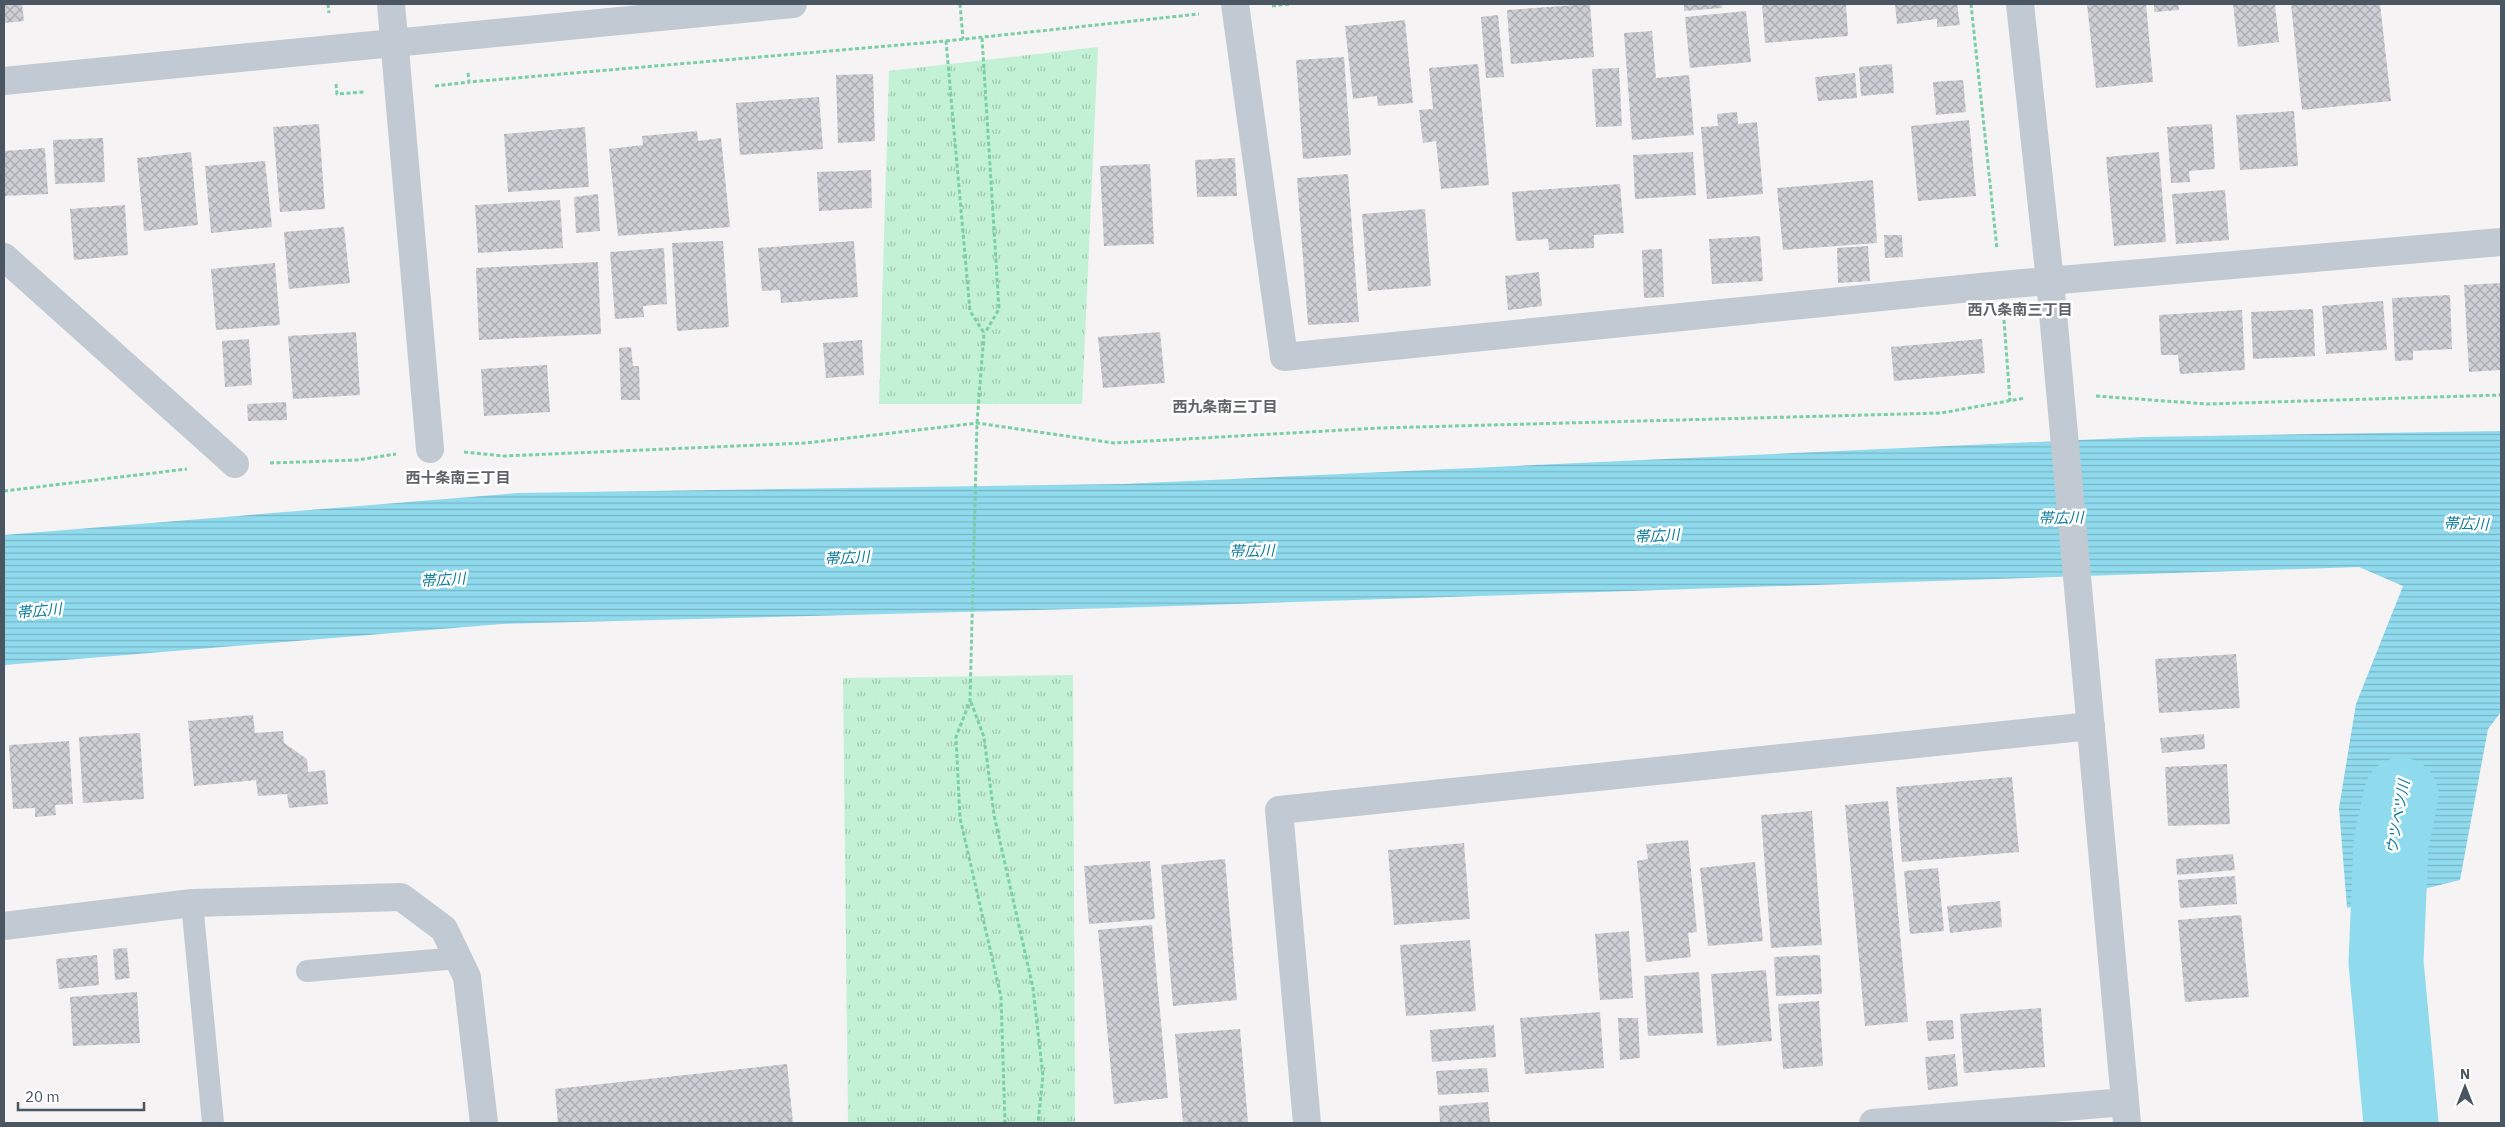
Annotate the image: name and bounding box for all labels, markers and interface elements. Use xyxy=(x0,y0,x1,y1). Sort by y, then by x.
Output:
district label: 西八条南三丁目 xyxy=(1967,300,2073,319)
district label: 西九条南三丁目 xyxy=(1172,397,1278,416)
district label: 西十条南三丁目 xyxy=(405,468,511,487)
water label: 帯広川 xyxy=(2038,508,2086,527)
water label: 帯広川 xyxy=(2443,514,2491,533)
water label: 帯広川 xyxy=(1634,525,1682,546)
water label: 帯広川 xyxy=(1229,541,1277,560)
water label: 帯広川 xyxy=(824,547,872,568)
water label: 帯広川 xyxy=(420,568,468,591)
water label: 帯広川 xyxy=(16,599,64,622)
water label: ウツベツ川 xyxy=(2382,776,2414,856)
north arrow xyxy=(2440,1062,2490,1112)
text: N xyxy=(2460,1065,2470,1083)
scale bar xyxy=(18,1080,144,1112)
text: 20 m xyxy=(25,1087,60,1106)

